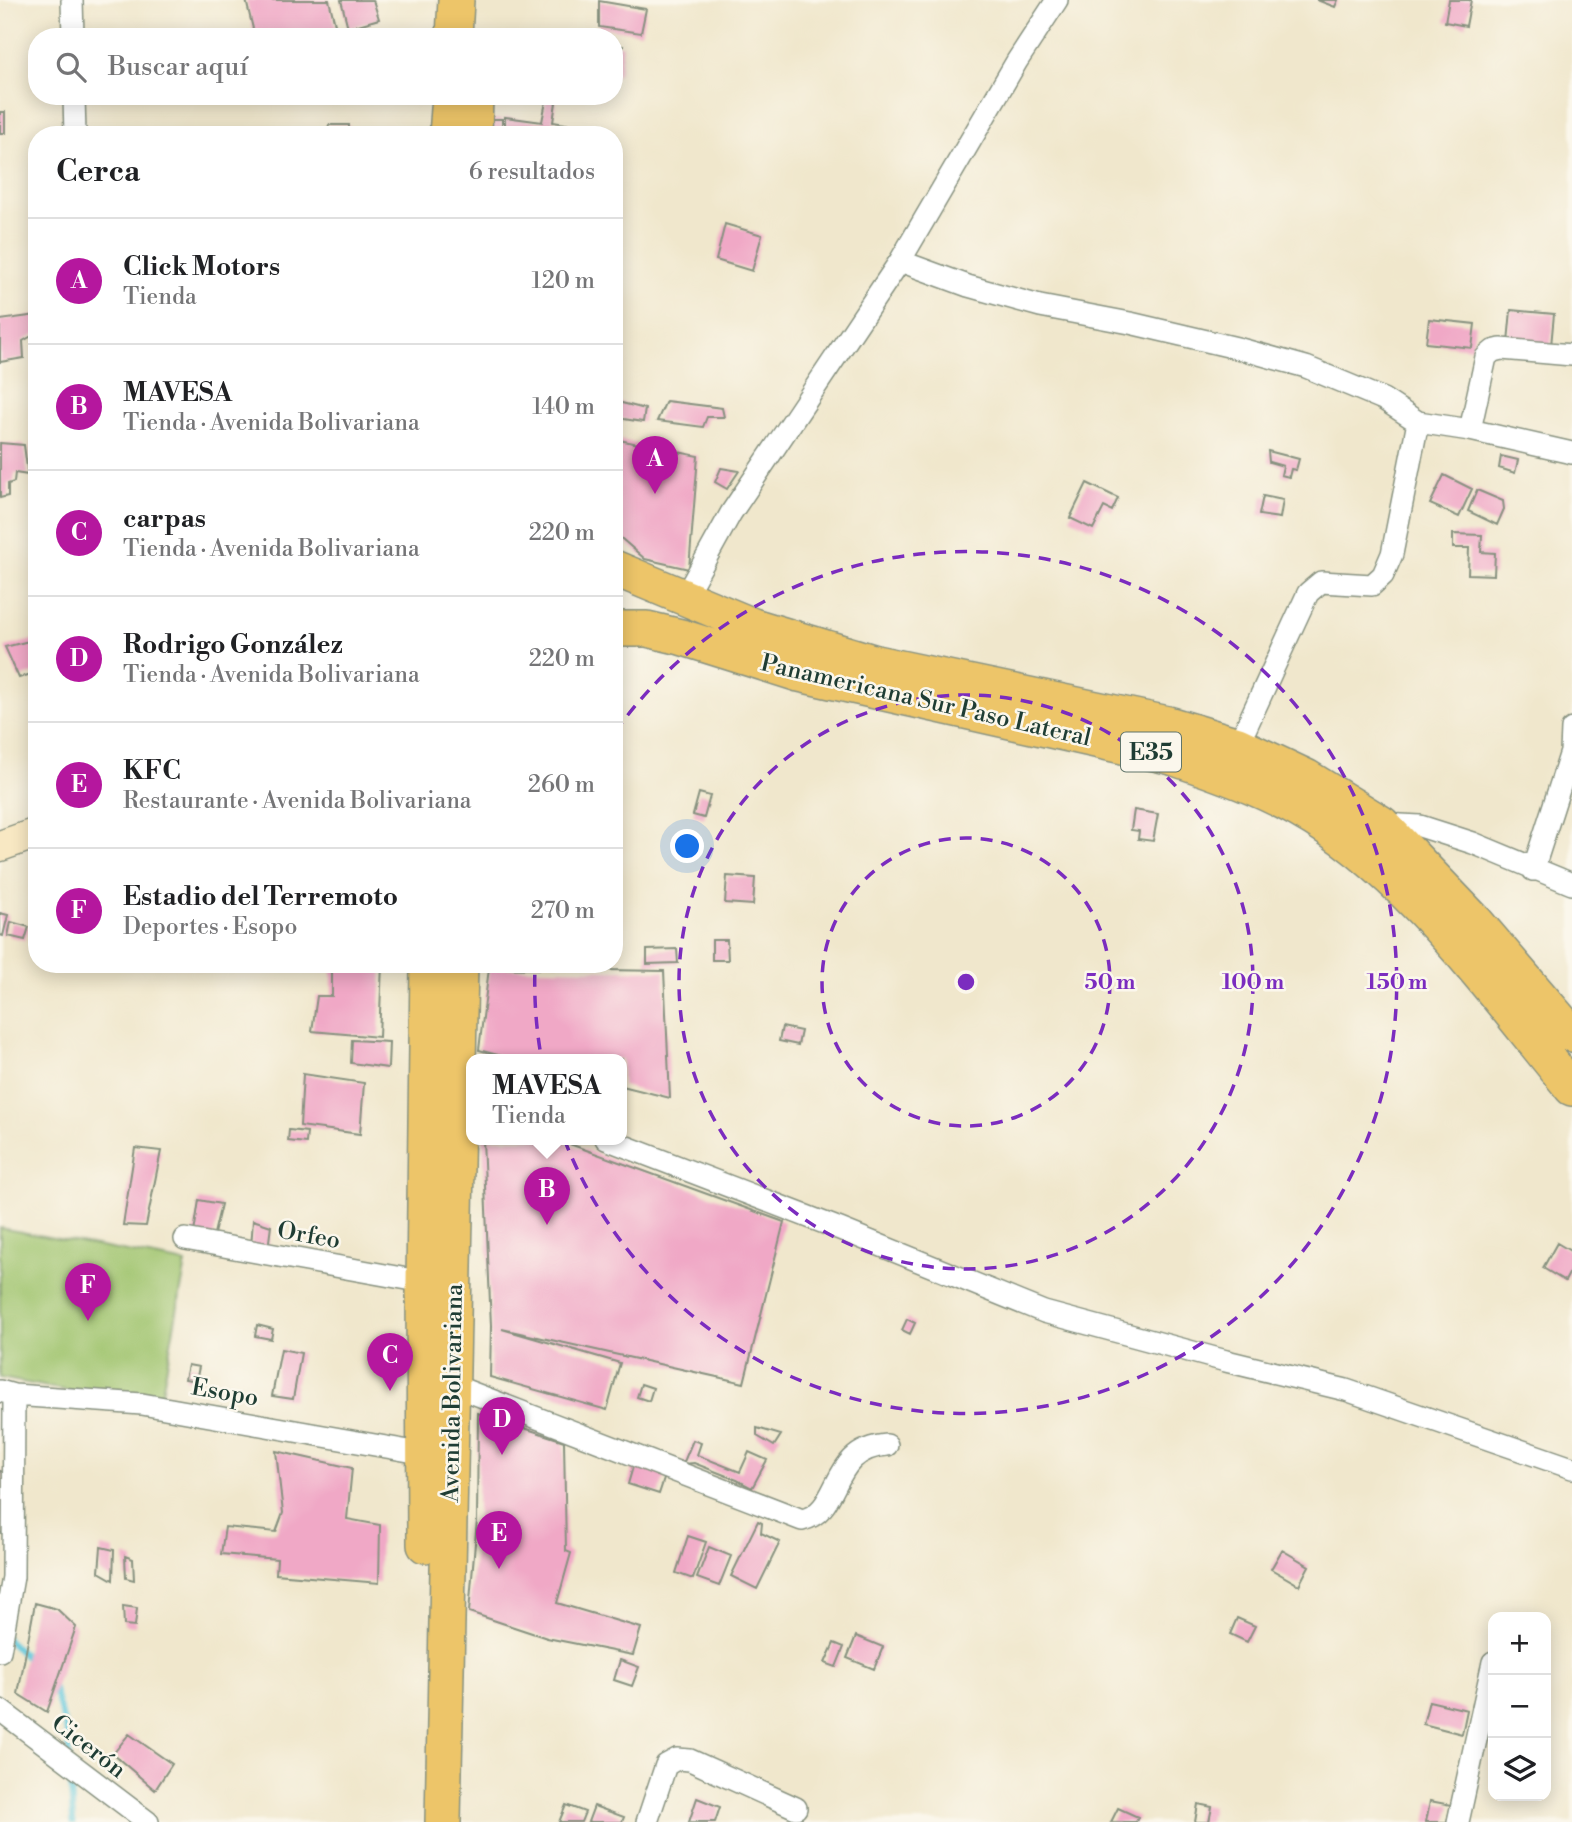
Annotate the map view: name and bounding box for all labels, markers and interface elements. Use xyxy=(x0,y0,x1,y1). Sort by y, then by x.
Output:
search box xyxy=(28,28,623,105)
icon: search xyxy=(52,48,90,86)
text: Buscar aquí xyxy=(108,51,248,83)
text: Cerca xyxy=(56,153,140,191)
text: 6 resultados xyxy=(469,158,595,186)
text: Click Motors xyxy=(123,251,280,283)
text: A xyxy=(71,267,87,295)
text: 120 m xyxy=(531,267,595,295)
text: Tienda xyxy=(123,283,197,311)
text: MAVESA xyxy=(123,377,232,409)
text: B xyxy=(70,393,88,421)
text: 140 m xyxy=(532,393,595,421)
text: Tienda · Avenida Bolivariana xyxy=(123,409,420,437)
pin: A xyxy=(632,436,678,494)
text: carpas xyxy=(123,503,206,535)
text: C xyxy=(71,519,87,547)
text: 220 m xyxy=(529,519,595,547)
text: Tienda · Avenida Bolivariana xyxy=(123,535,420,563)
text: Rodrigo González xyxy=(123,629,343,661)
text: D xyxy=(70,645,88,673)
text: 220 m xyxy=(529,645,595,673)
street label: Panamericana Sur Paso Lateral xyxy=(758,648,1094,754)
text: Tienda · Avenida Bolivariana xyxy=(123,661,420,689)
road number: E35 xyxy=(1121,732,1181,772)
text: KFC xyxy=(123,755,181,787)
text: E xyxy=(71,771,87,799)
text: 260 m xyxy=(528,771,595,799)
text: Restaurante · Avenida Bolivariana xyxy=(123,787,471,815)
your location xyxy=(670,829,704,863)
text: Estadio del Terremoto xyxy=(123,881,398,913)
text: F xyxy=(71,897,87,925)
text: 270 m xyxy=(531,897,595,925)
text: Deportes · Esopo xyxy=(123,913,297,941)
centre of rings xyxy=(954,970,978,994)
text: 50 m xyxy=(1085,970,1135,996)
text: 100 m xyxy=(1222,970,1284,996)
text: 150 m xyxy=(1367,970,1427,996)
popup xyxy=(466,1054,627,1145)
text: MAVESA xyxy=(492,1070,601,1102)
text: Tienda xyxy=(492,1102,566,1130)
pin: B xyxy=(524,1167,570,1225)
street label: Orfeo xyxy=(275,1216,343,1256)
pin: F xyxy=(65,1263,111,1321)
street label: Avenida Bolivariana xyxy=(436,1283,470,1504)
pin: C xyxy=(367,1333,413,1391)
street label: Esopo xyxy=(189,1372,261,1414)
pin: D xyxy=(479,1397,525,1455)
pin: E xyxy=(476,1511,522,1569)
map controls xyxy=(1488,1612,1551,1801)
button: + xyxy=(1488,1612,1551,1675)
button: − xyxy=(1488,1675,1551,1738)
street label: Cicerón xyxy=(45,1708,132,1785)
button: layers xyxy=(1488,1738,1551,1801)

